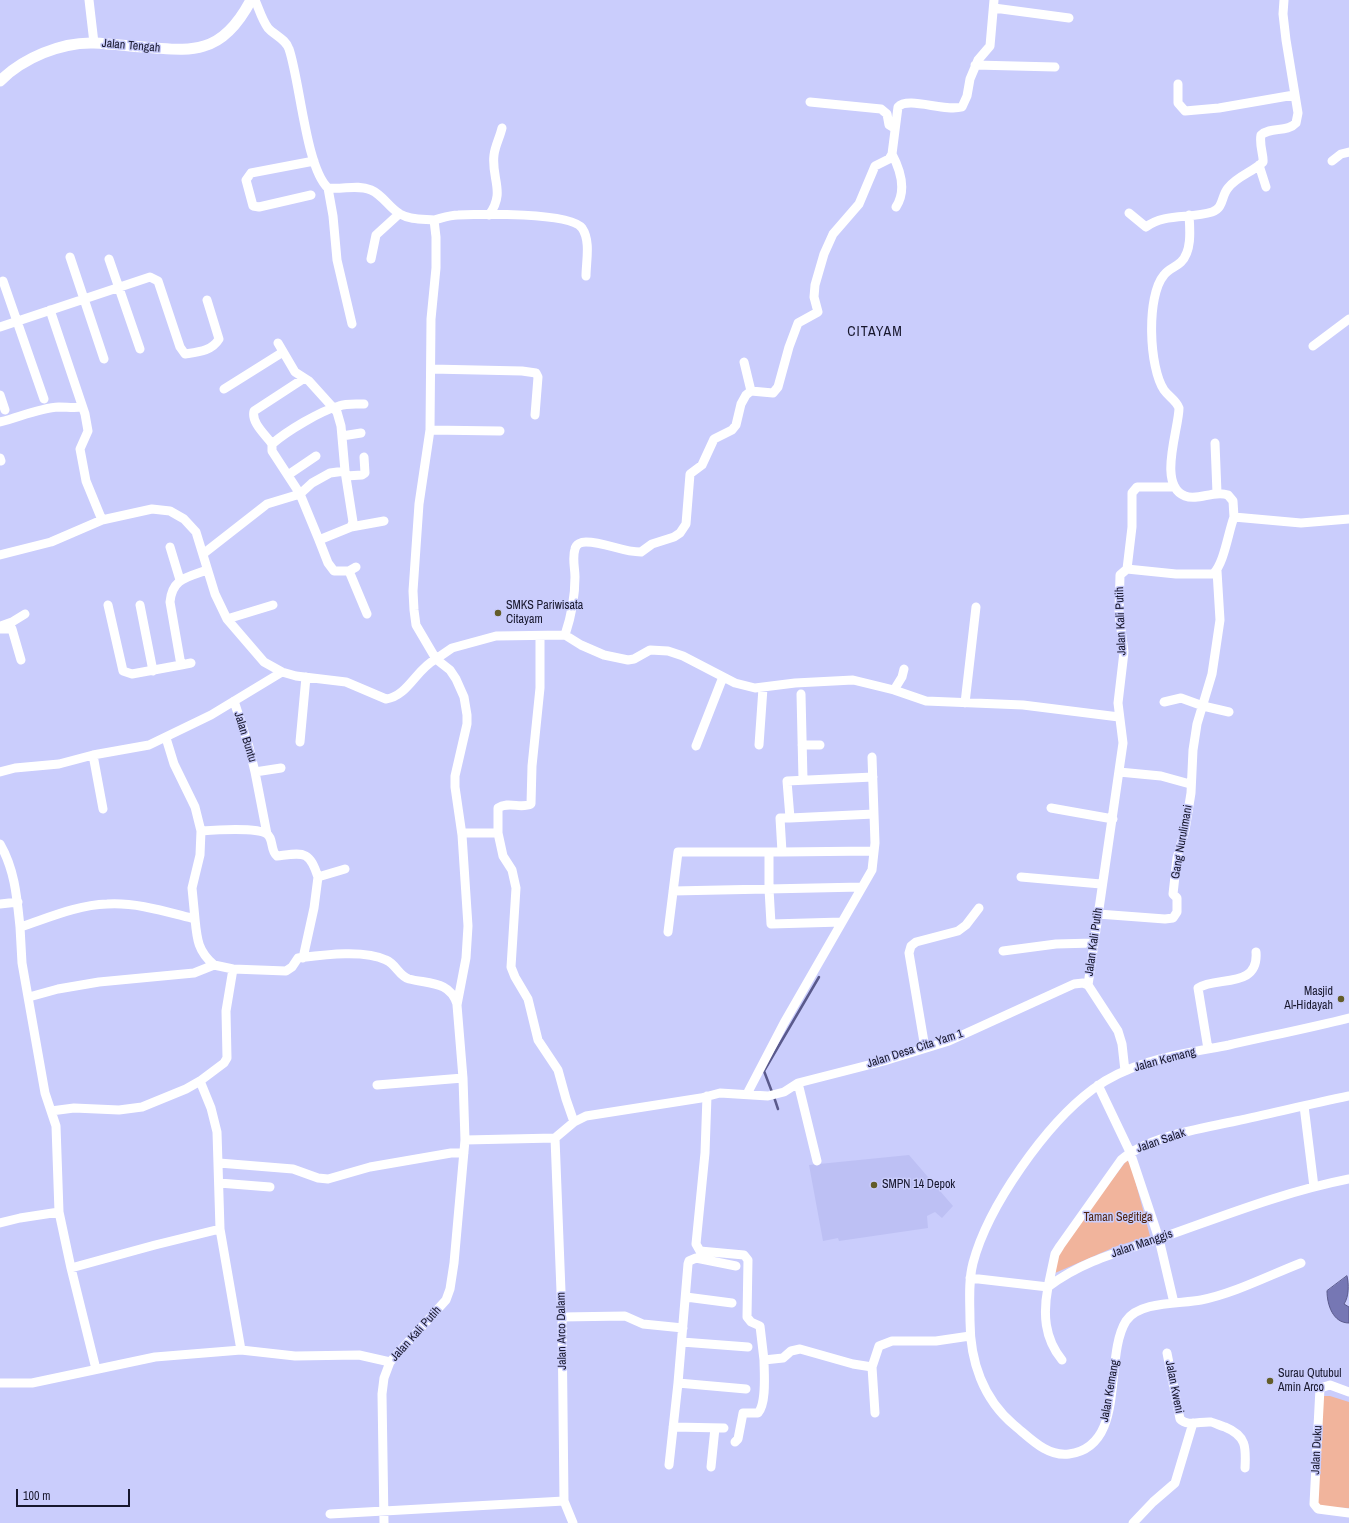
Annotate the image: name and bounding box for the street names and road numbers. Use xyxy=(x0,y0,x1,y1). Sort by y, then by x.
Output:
street label: Jalan Tengah xyxy=(101,36,161,56)
street label: Jalan Kali Putih xyxy=(1113,586,1129,656)
street label: Jalan Buntu xyxy=(231,710,259,764)
street label: Gang Nurulimani xyxy=(1168,804,1196,880)
street label: Jalan Kali Putih xyxy=(1082,907,1106,977)
street label: Jalan Desa Cita Yam 1 xyxy=(865,1027,965,1071)
street label: Jalan Kemang xyxy=(1133,1045,1197,1075)
street label: Jalan Salak xyxy=(1135,1126,1187,1156)
street label: Jalan Manggis xyxy=(1109,1227,1175,1261)
street label: Jalan Arco Dalam xyxy=(554,1292,570,1370)
street label: Jalan Kali Putih xyxy=(388,1304,444,1364)
street label: Jalan Kemang xyxy=(1097,1359,1123,1423)
street label: Jalan Kweni xyxy=(1162,1359,1186,1415)
street label: Jalan Duku xyxy=(1309,1425,1325,1475)

